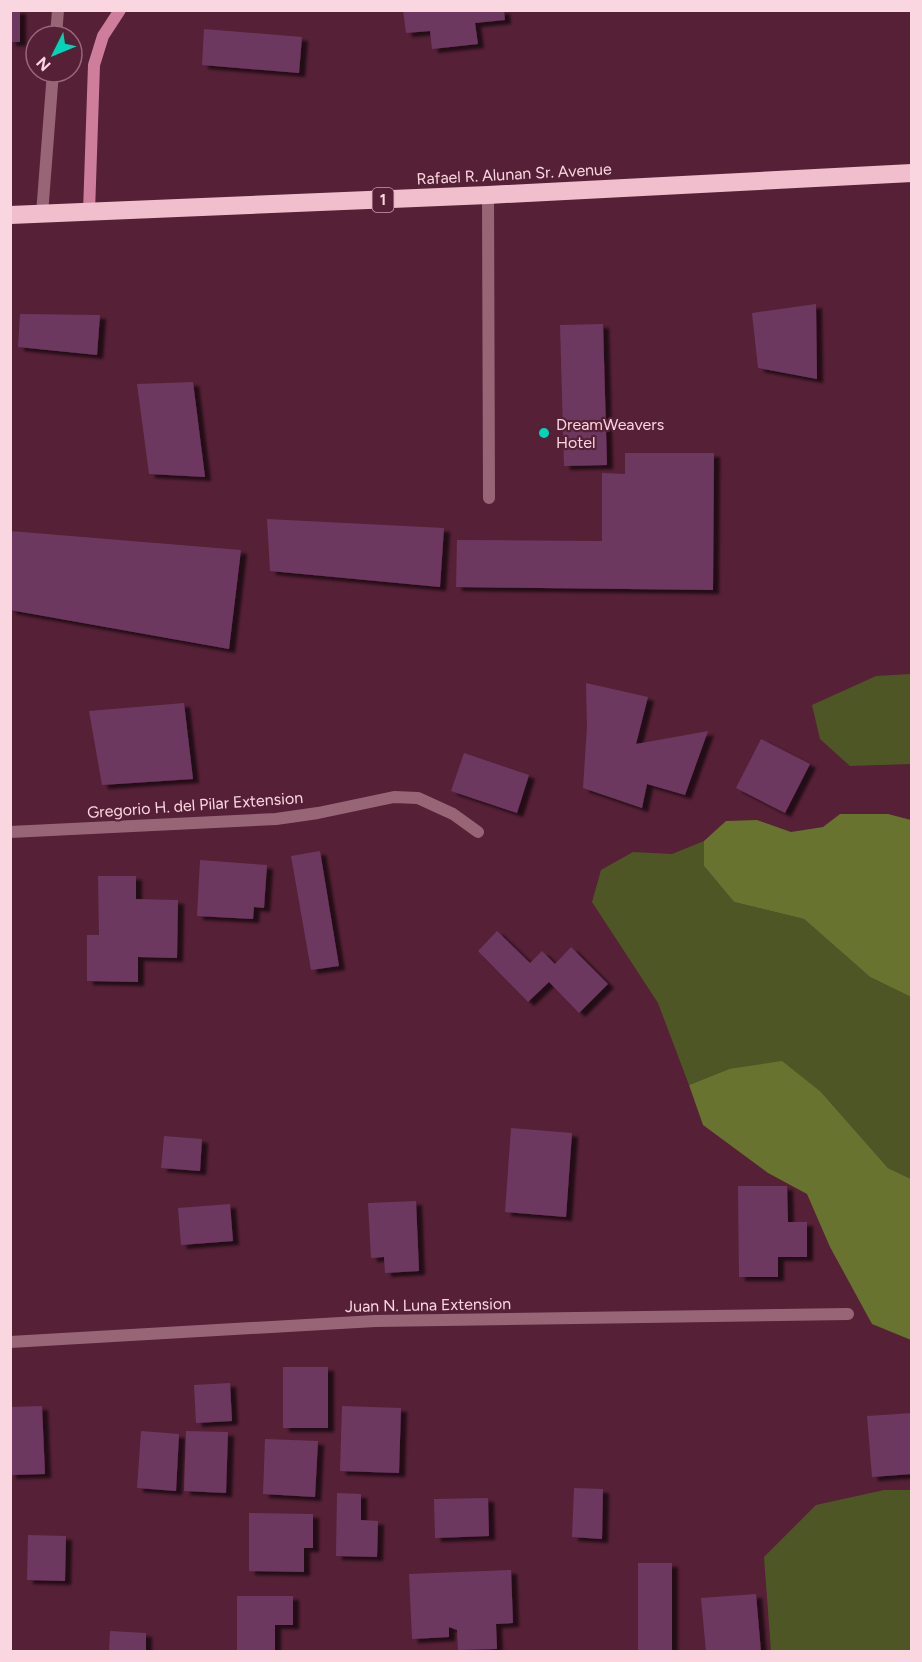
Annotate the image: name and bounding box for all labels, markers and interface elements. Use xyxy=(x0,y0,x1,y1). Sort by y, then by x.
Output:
north arrow xyxy=(24,24,84,84)
text: N xyxy=(32,53,55,75)
street label: Rafael R. Alunan Sr. Avenue xyxy=(416,159,612,189)
road number: 1 xyxy=(372,188,394,212)
place label: DreamWeavers Hotel xyxy=(556,415,664,452)
marker: DreamWeavers Hotel xyxy=(537,426,551,440)
street label: Gregorio H. del Pilar Extension xyxy=(86,788,304,822)
street label: Juan N. Luna Extension xyxy=(345,1294,511,1316)

